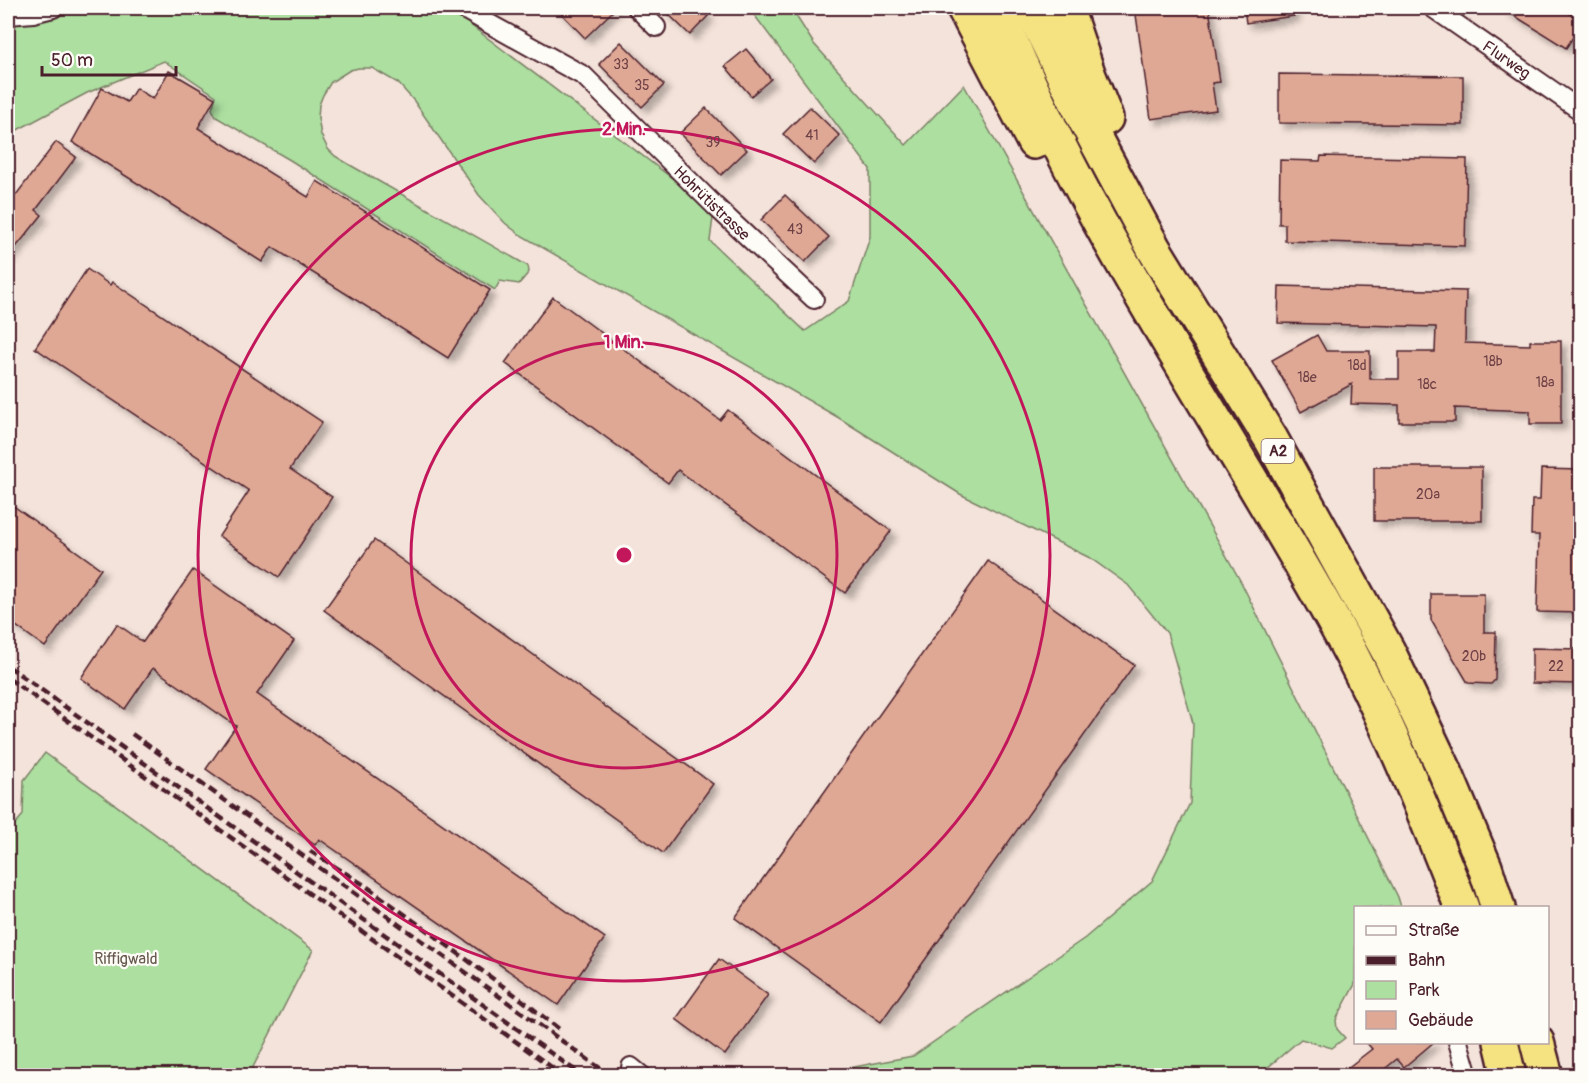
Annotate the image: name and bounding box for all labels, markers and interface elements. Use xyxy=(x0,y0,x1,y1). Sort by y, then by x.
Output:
street label: Flurweg xyxy=(1478,37,1534,84)
scale bar xyxy=(42,39,176,77)
text: 50 m xyxy=(51,49,93,72)
house number: 33 xyxy=(613,56,629,73)
house number: 35 xyxy=(634,77,650,94)
text: 2 Min. xyxy=(602,118,646,141)
house number: 41 xyxy=(805,127,819,144)
house number: 39 xyxy=(705,134,721,151)
street label: Hohrütistrasse xyxy=(669,162,754,245)
house number: 43 xyxy=(787,221,803,238)
text: 1 Min. xyxy=(603,331,645,354)
house number: 18b xyxy=(1483,353,1503,370)
house number: 18d xyxy=(1347,357,1367,374)
house number: 18e xyxy=(1297,369,1317,386)
house number: 18a xyxy=(1535,374,1555,391)
house number: 18c xyxy=(1417,376,1437,393)
road number: A2 xyxy=(1262,439,1294,463)
house number: 20a xyxy=(1416,486,1440,503)
centre of rings xyxy=(614,545,634,565)
house number: 20b xyxy=(1462,648,1486,665)
house number: 22 xyxy=(1548,658,1564,675)
legend xyxy=(1354,906,1549,1044)
text: Straße xyxy=(1408,919,1459,942)
park label: Riffigwald xyxy=(94,949,158,969)
text: Bahn xyxy=(1408,949,1445,972)
text: Park xyxy=(1408,979,1440,1002)
text: Gebäude xyxy=(1408,1009,1473,1032)

